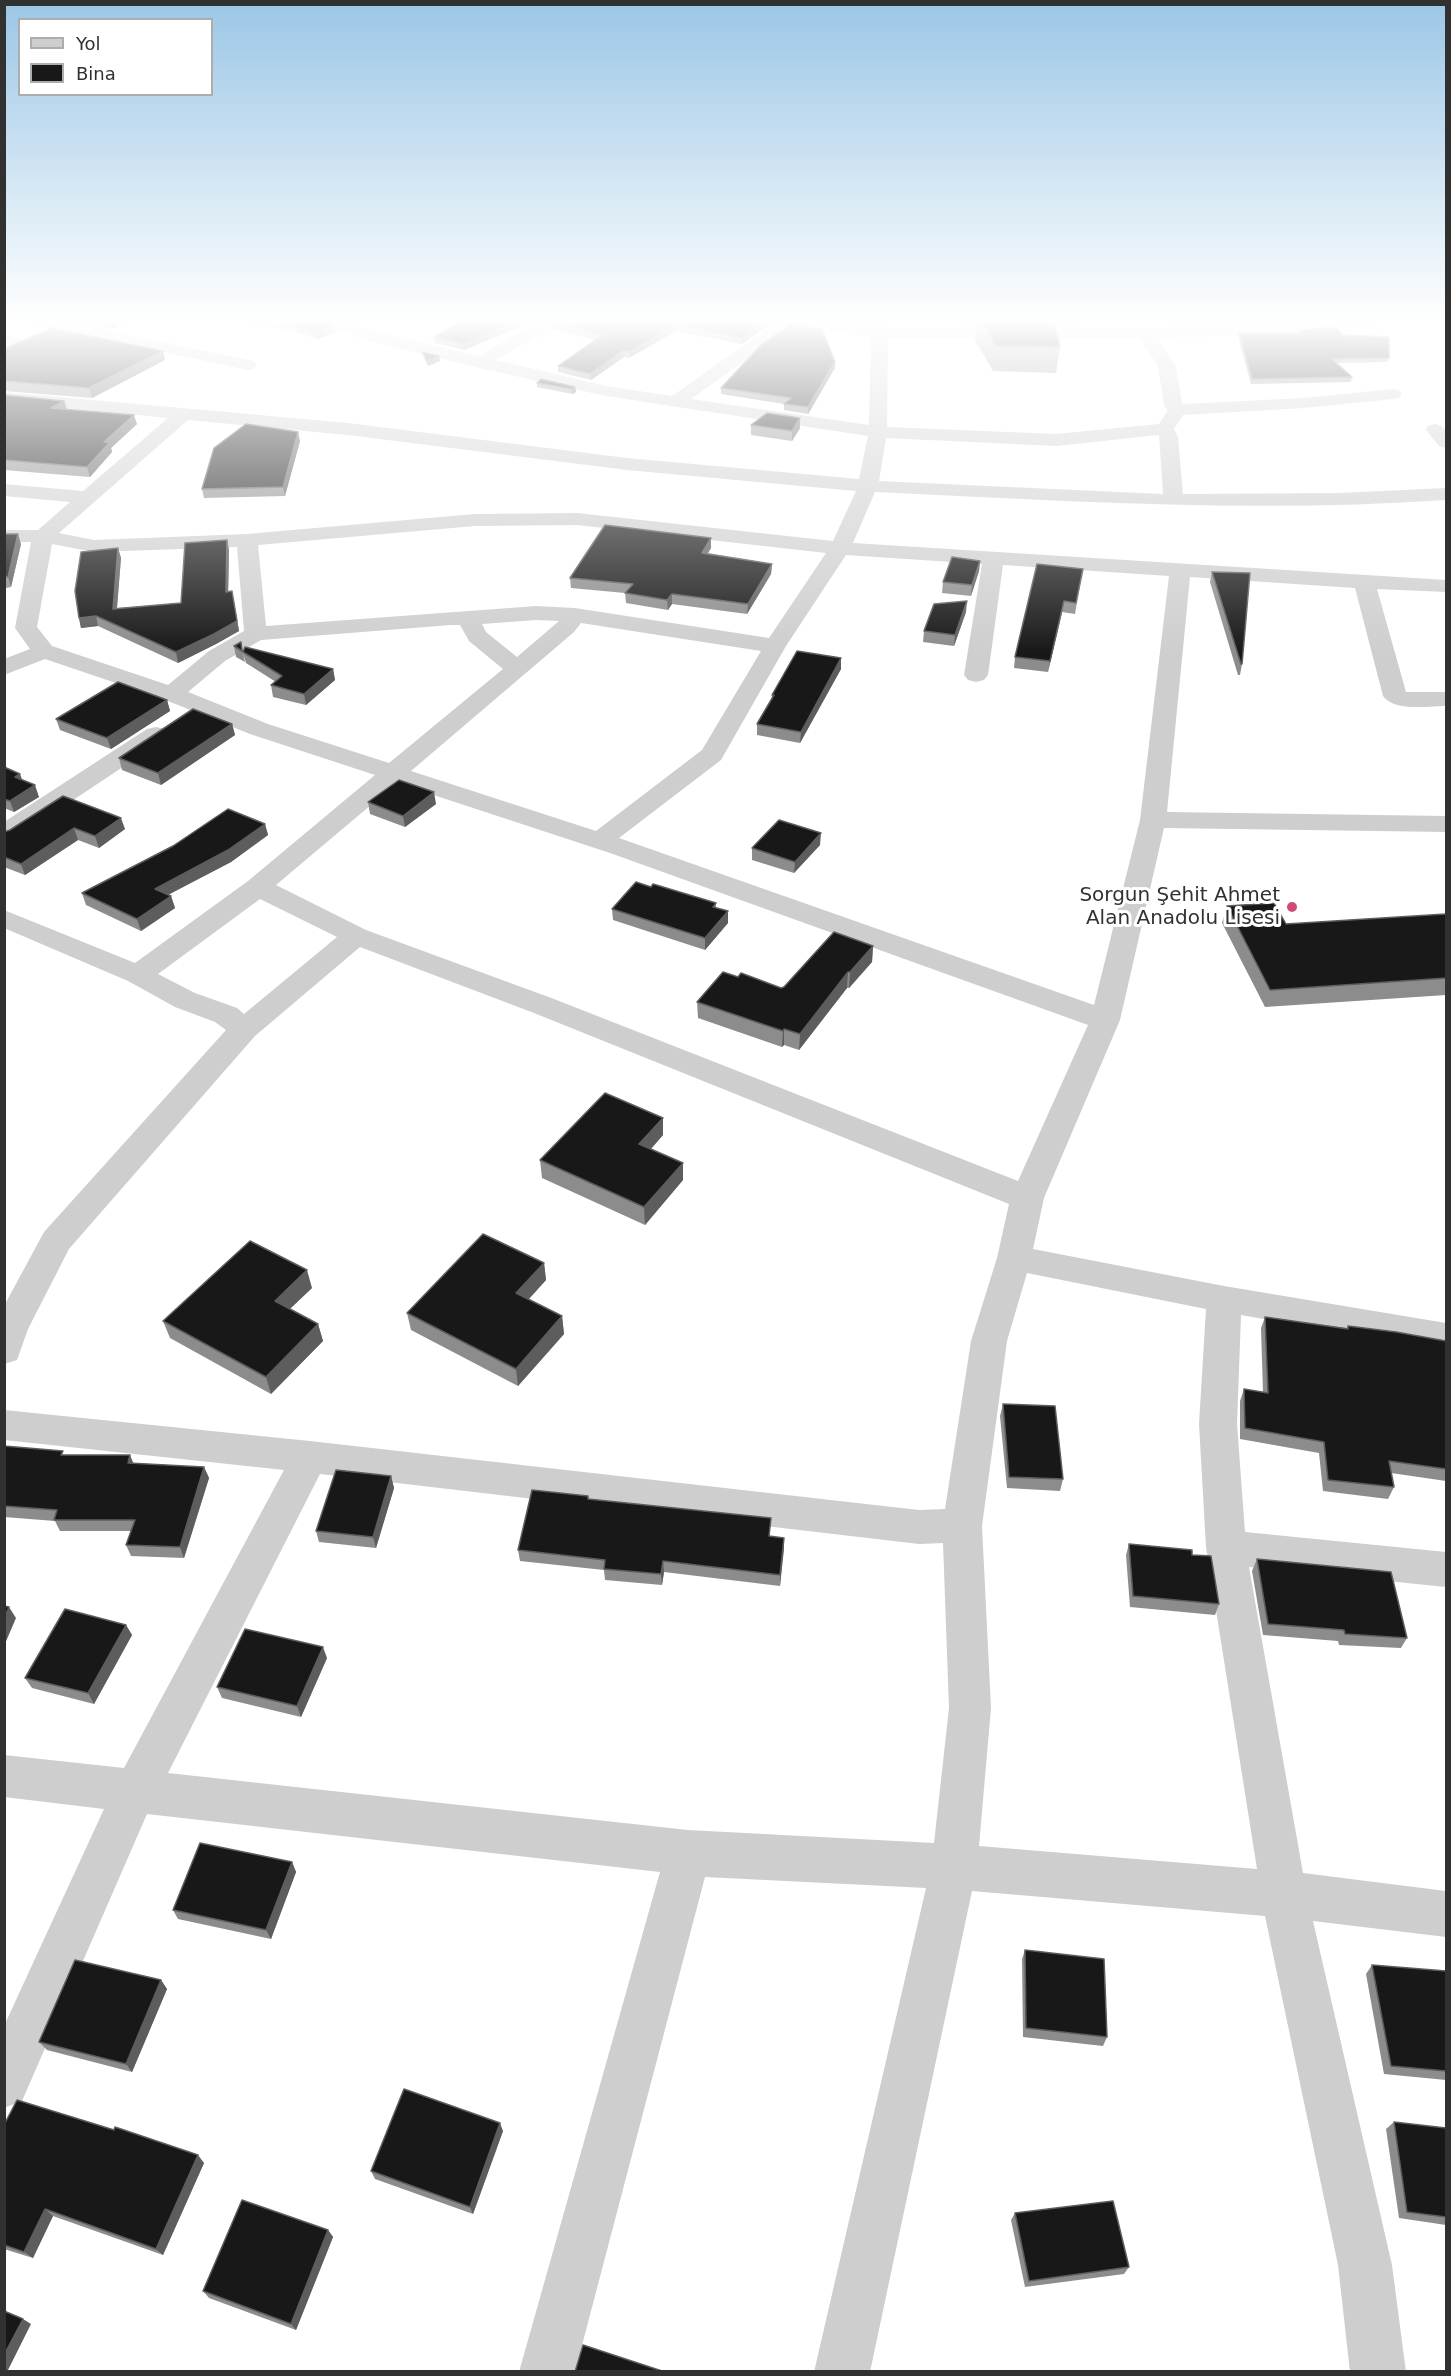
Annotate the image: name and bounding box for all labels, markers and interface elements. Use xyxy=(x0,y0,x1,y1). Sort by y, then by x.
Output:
legend xyxy=(18,18,213,96)
text: Yol xyxy=(76,33,101,54)
text: Bina xyxy=(76,63,116,84)
place label: Sorgun Şehit Ahmet Alan Anadolu Lisesi xyxy=(1079,884,1280,931)
marker: Sorgun Şehit Ahmet Alan Anadolu Lisesi xyxy=(1285,900,1299,914)

